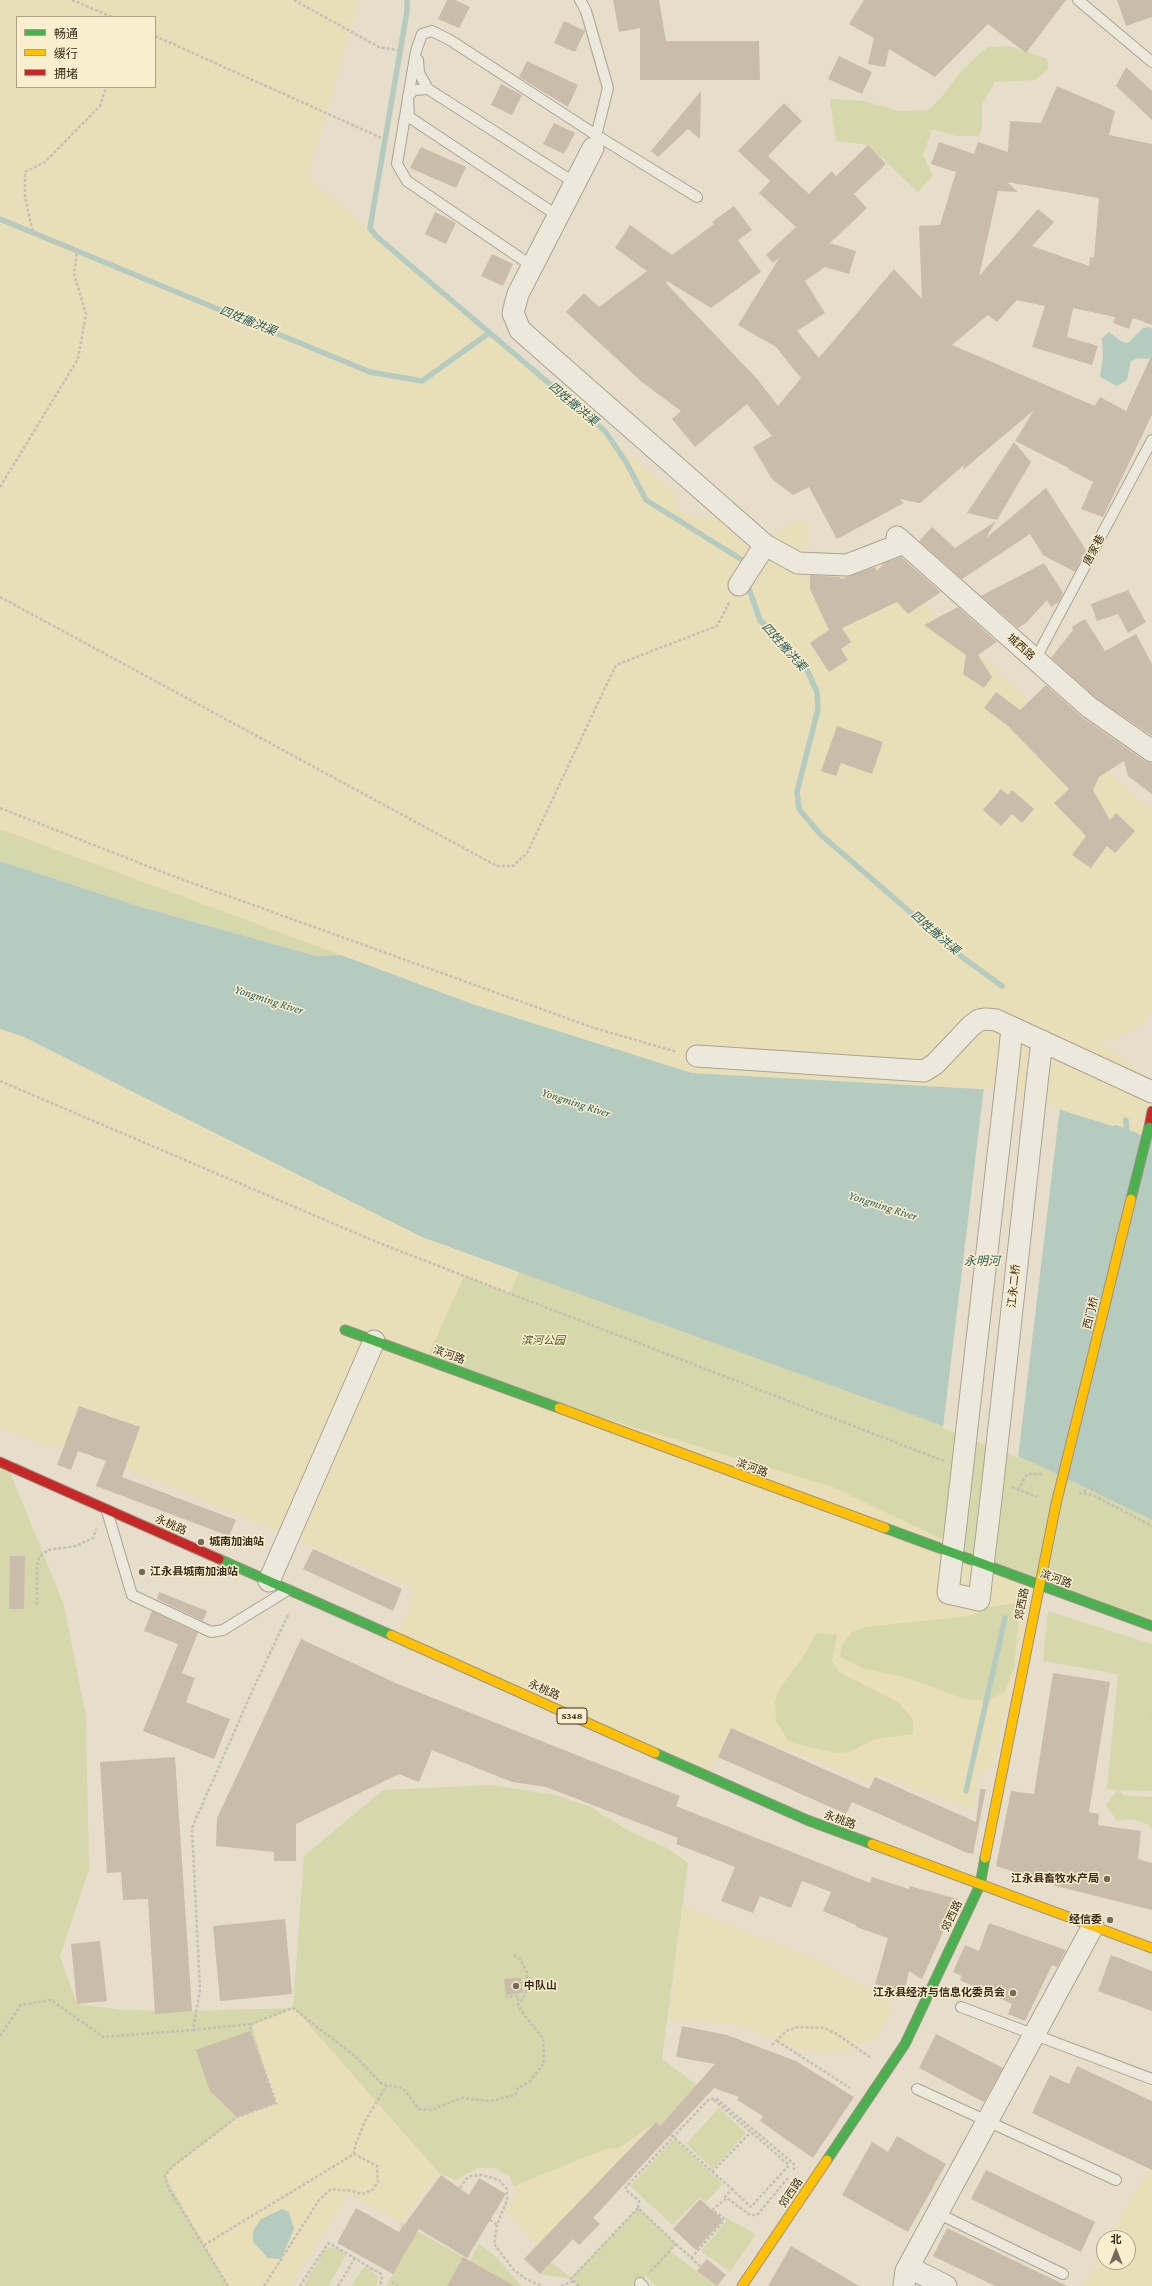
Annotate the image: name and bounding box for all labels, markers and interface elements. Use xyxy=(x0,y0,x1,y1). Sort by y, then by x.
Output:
legend xyxy=(16,16,156,88)
text: 畅通 xyxy=(54,27,78,41)
text: 缓行 xyxy=(54,47,78,61)
text: 拥堵 xyxy=(54,67,78,81)
water label: 四姓撇洪渠 xyxy=(217,303,279,339)
water label: 四姓撇洪渠 xyxy=(545,379,601,429)
street label: 唐家巷 xyxy=(1080,532,1108,568)
water label: 四姓撇洪渠 xyxy=(759,620,809,674)
street label: 城西路 xyxy=(1004,631,1038,663)
water label: 四姓撇洪渠 xyxy=(908,908,962,958)
water label: Yongming River xyxy=(233,982,305,1018)
water label: Yongming River xyxy=(540,1085,612,1121)
water label: Yongming River xyxy=(847,1188,919,1224)
water label: 永明河 xyxy=(964,1254,1000,1268)
street label: 江永二桥 xyxy=(1005,1263,1023,1309)
street label: 西门桥 xyxy=(1081,1295,1101,1331)
park label: 滨河公园 xyxy=(521,1334,565,1348)
street label: 滨河路 xyxy=(431,1343,467,1367)
street label: 滨河路 xyxy=(734,1456,770,1480)
street label: 永桃路 xyxy=(153,1512,189,1538)
place label: 城南加油站 xyxy=(209,1535,264,1549)
marker: 城南加油站 xyxy=(196,1537,206,1547)
place label: 江永县城南加油站 xyxy=(150,1565,238,1579)
marker: 江永县城南加油站 xyxy=(137,1567,147,1577)
street label: 滨河路 xyxy=(1038,1567,1074,1591)
street label: 郊西路 xyxy=(1012,1587,1032,1621)
street label: 永桃路 xyxy=(526,1677,562,1703)
road number: S348 xyxy=(557,1708,587,1724)
street label: 永桃路 xyxy=(822,1808,858,1832)
place label: 江永县畜牧水产局 xyxy=(1011,1872,1099,1886)
marker: 江永县畜牧水产局 xyxy=(1102,1874,1112,1884)
street label: 郊西路 xyxy=(939,1898,965,1934)
place label: 经信委 xyxy=(1069,1913,1102,1927)
marker: 经信委 xyxy=(1105,1915,1115,1925)
place label: 中队山 xyxy=(524,1979,557,1993)
marker: 中队山 xyxy=(511,1981,521,1991)
place label: 江永县经济与信息化委员会 xyxy=(873,1986,1005,2000)
marker: 江永县经济与信息化委员会 xyxy=(1008,1988,1018,1998)
street label: 郊西路 xyxy=(776,2176,806,2210)
north arrow xyxy=(1096,2230,1136,2270)
text: 北 xyxy=(1111,2233,1122,2245)

